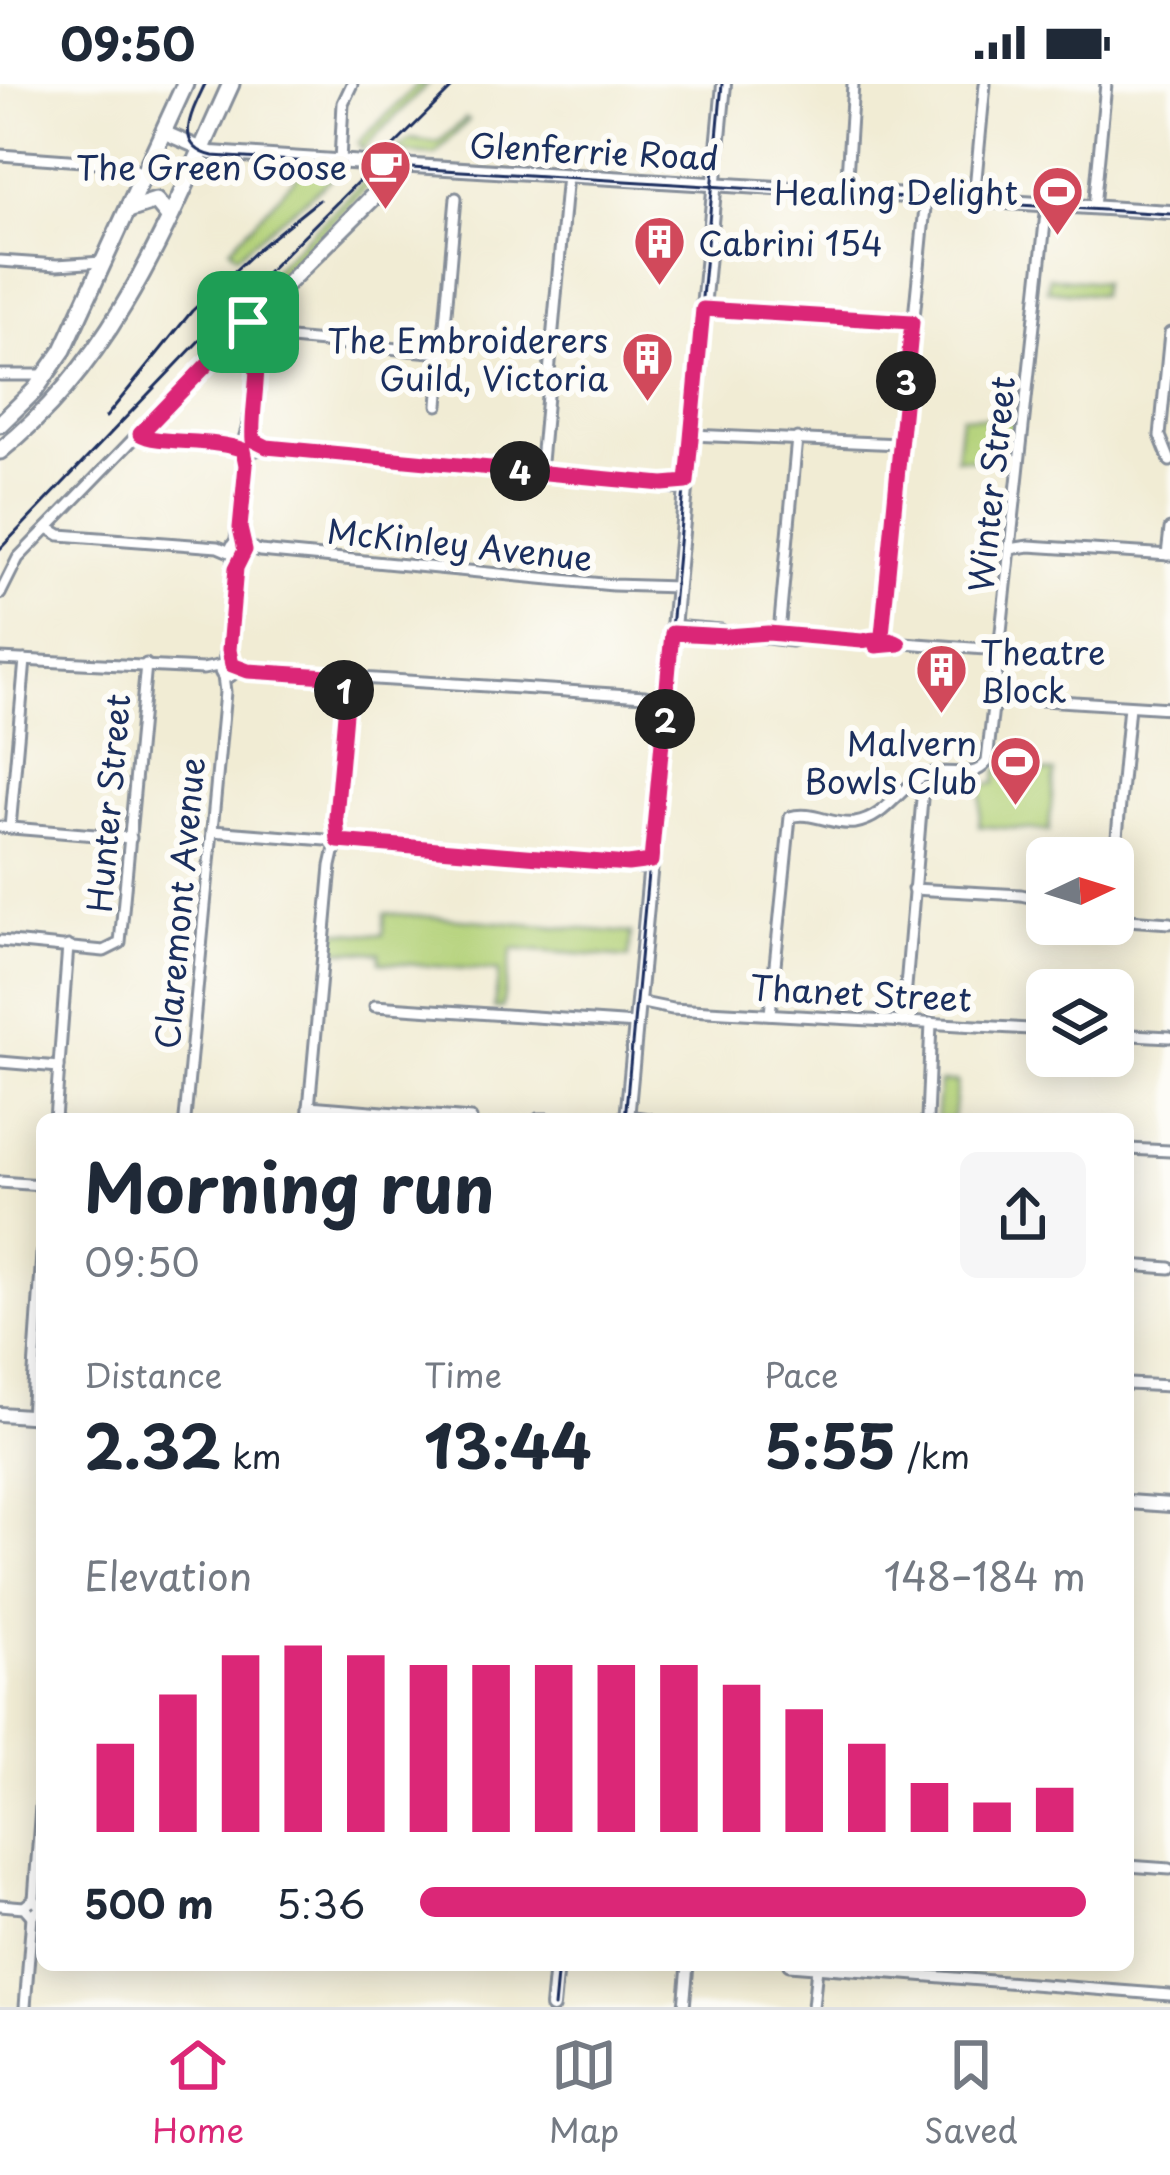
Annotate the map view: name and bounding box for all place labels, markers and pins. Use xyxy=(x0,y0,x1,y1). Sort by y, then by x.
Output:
cafe icon: The Green Goose xyxy=(358,138,414,212)
place label: The Green Goose xyxy=(76,141,347,191)
sports icon: Healing Delight xyxy=(1029,163,1085,237)
place label: Healing Delight xyxy=(774,166,1018,216)
building icon: Cabrini 154 xyxy=(631,214,687,288)
place label: Cabrini 154 xyxy=(698,217,883,267)
pin xyxy=(197,271,299,373)
place label: The Embroiderers Guild, Victoria xyxy=(327,314,608,402)
building icon: The Embroiderers Guild, Victoria xyxy=(619,330,675,404)
pin: 3 xyxy=(876,351,936,411)
pin: 4 xyxy=(490,441,550,501)
place label: Theatre Block xyxy=(980,626,1105,714)
building icon: Theatre Block xyxy=(913,642,969,716)
pin: 1 xyxy=(314,660,374,720)
pin: 2 xyxy=(635,689,695,749)
place label: Malvern Bowls Club xyxy=(804,717,977,805)
sports icon: Malvern Bowls Club xyxy=(988,733,1044,807)

